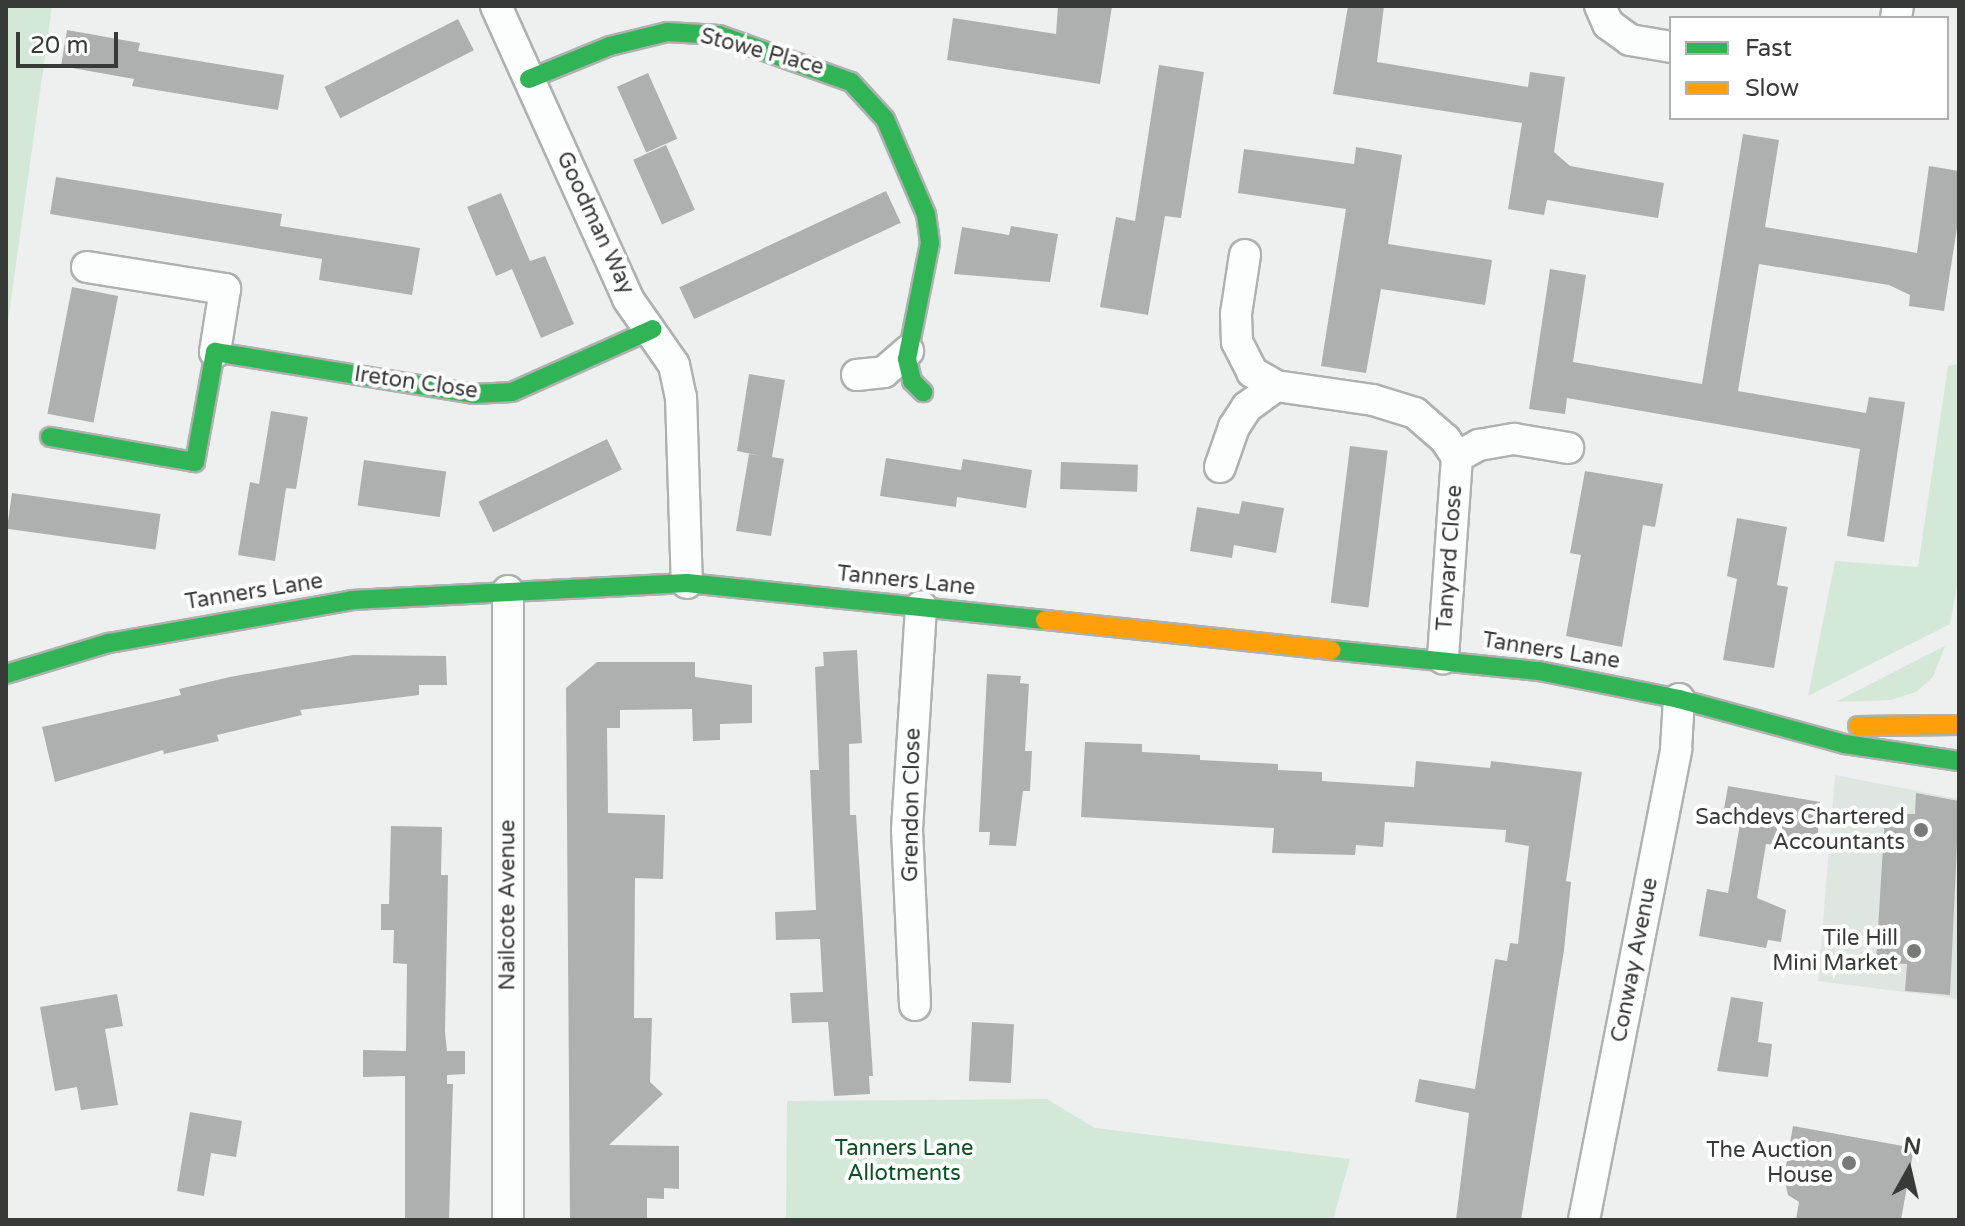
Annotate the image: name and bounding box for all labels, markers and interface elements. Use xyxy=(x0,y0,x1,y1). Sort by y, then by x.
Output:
scale bar xyxy=(20,16,122,66)
legend xyxy=(1669,16,1949,120)
street label: Stowe Place xyxy=(697,23,827,81)
text: 20 m xyxy=(30,31,88,60)
text: Fast xyxy=(1745,34,1792,63)
text: Slow xyxy=(1745,74,1799,103)
street label: Goodman Way xyxy=(550,147,640,299)
street label: Ireton Close xyxy=(353,361,479,405)
street label: Tanyard Close xyxy=(1432,484,1468,632)
street label: Tanners Lane xyxy=(836,561,976,601)
street label: Tanners Lane xyxy=(183,568,325,616)
street label: Tanners Lane xyxy=(1480,627,1622,675)
street label: Grendon Close xyxy=(897,728,927,882)
place label: Sachdevs Chartered Accountants xyxy=(1695,804,1905,856)
street label: Nailcote Avenue xyxy=(495,819,521,991)
marker: Sachdevs Chartered Accountants xyxy=(1912,821,1930,839)
street label: Conway Avenue xyxy=(1606,875,1664,1045)
place label: Tile Hill Mini Market xyxy=(1772,925,1898,976)
marker: Tile Hill Mini Market xyxy=(1905,942,1923,960)
north arrow xyxy=(1869,1130,1949,1210)
text: N xyxy=(1902,1132,1923,1160)
park label: Tanners Lane Allotments xyxy=(835,1135,973,1186)
place label: The Auction House xyxy=(1706,1137,1833,1188)
marker: The Auction House xyxy=(1840,1154,1858,1172)

